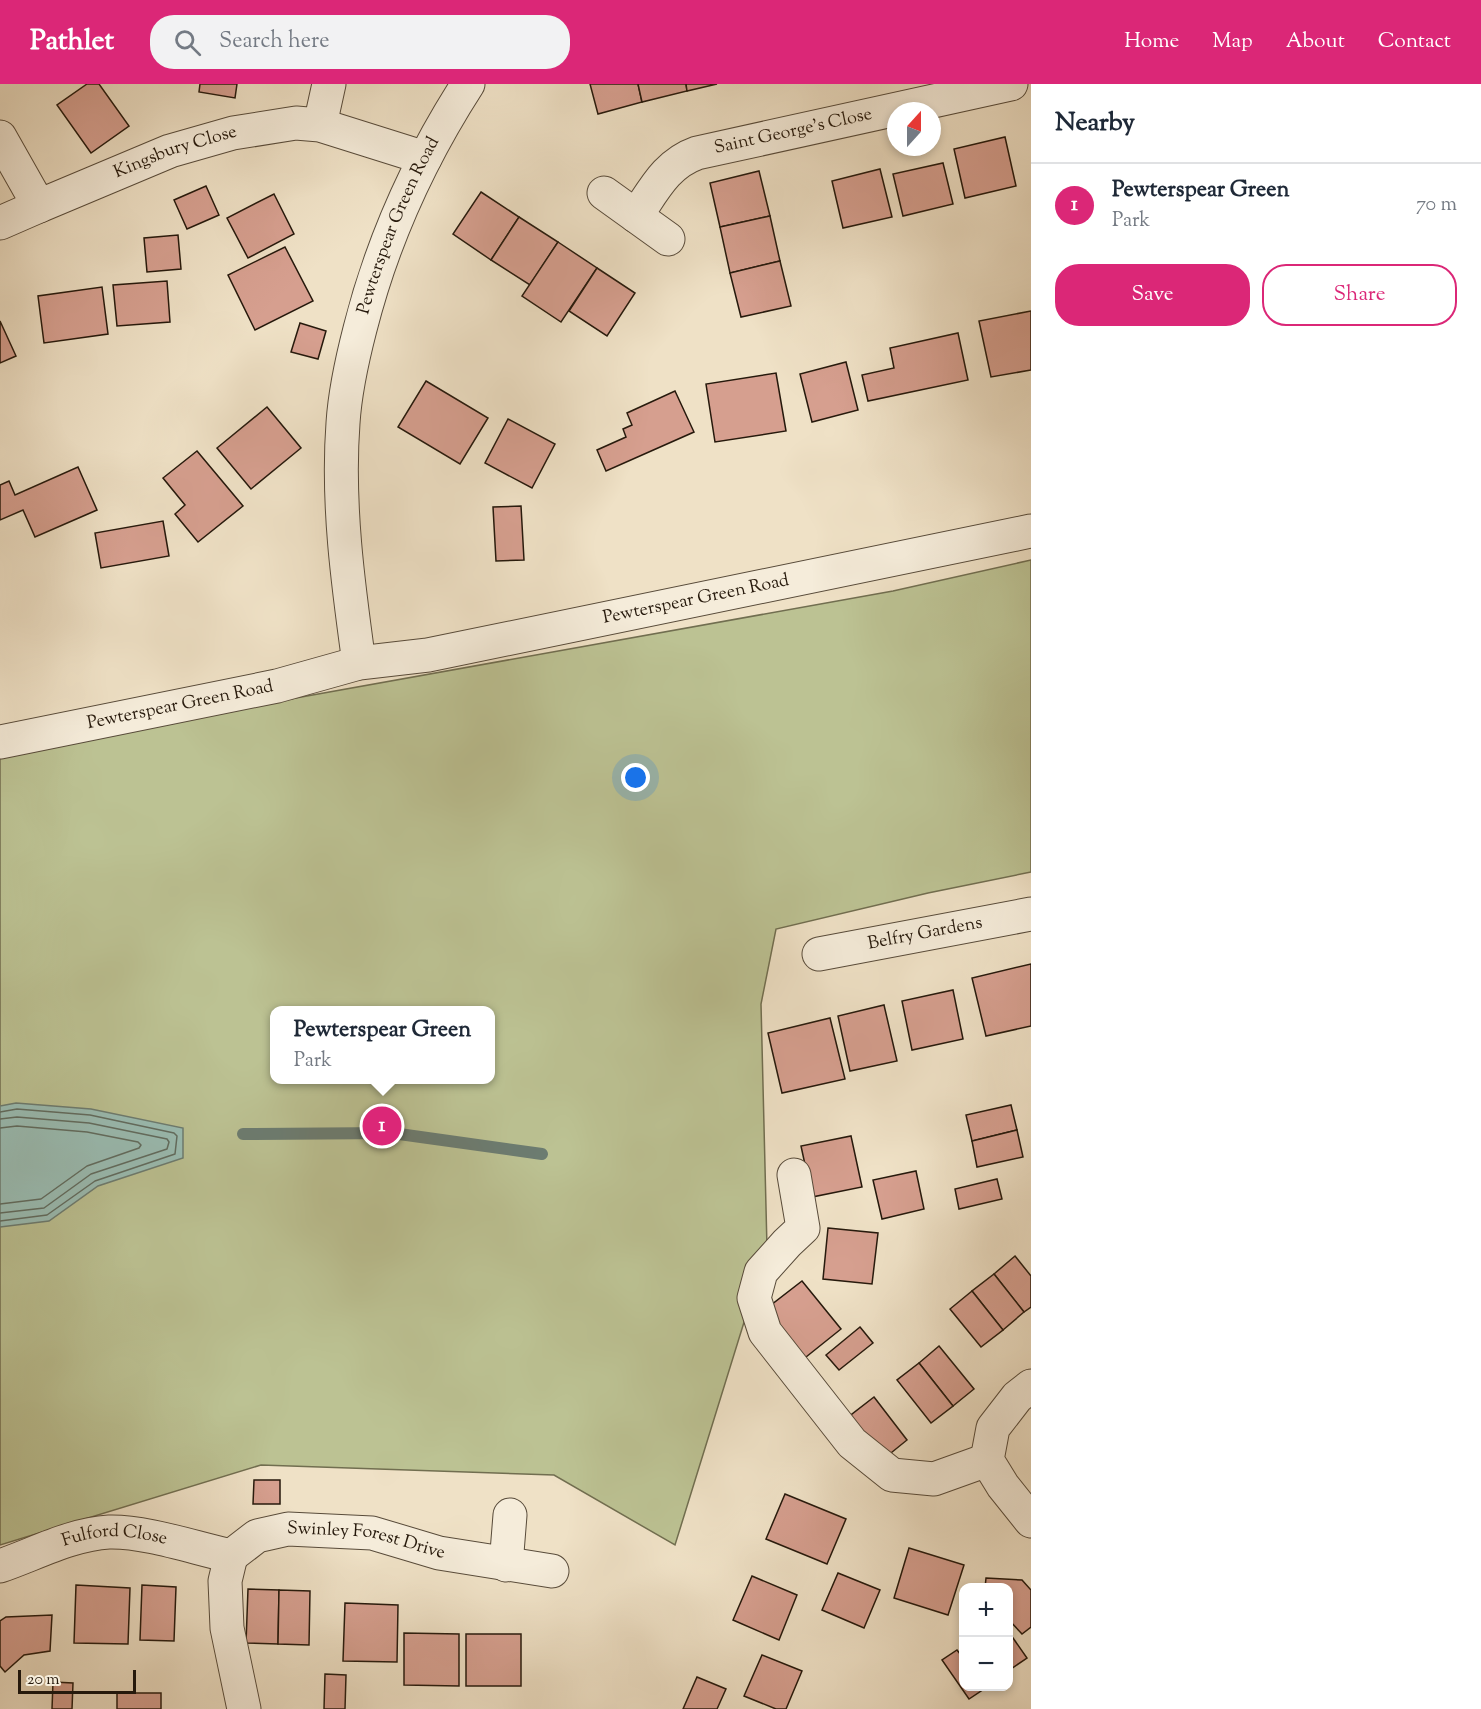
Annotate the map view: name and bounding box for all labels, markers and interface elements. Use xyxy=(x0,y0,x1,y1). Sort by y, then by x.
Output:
search box xyxy=(150,15,570,69)
text: Pathlet xyxy=(30,22,114,62)
icon: search xyxy=(171,26,204,59)
text: Search here xyxy=(219,26,329,58)
text: Home xyxy=(1124,27,1179,57)
text: Map xyxy=(1212,27,1253,57)
text: About xyxy=(1286,27,1345,57)
text: Contact xyxy=(1378,27,1451,57)
street label: Saint George's Close xyxy=(712,102,875,162)
north arrow xyxy=(887,102,941,156)
text: Nearby xyxy=(1055,105,1135,142)
street label: Kingsbury Close xyxy=(110,120,240,186)
street label: Pewterspear Green Road xyxy=(351,133,447,317)
text: Pewterspear Green xyxy=(1112,175,1290,207)
text: 1 xyxy=(1071,191,1078,220)
text: 70 m xyxy=(1416,191,1457,220)
text: Park xyxy=(1112,207,1150,236)
button: Save xyxy=(1055,264,1250,326)
button: Share xyxy=(1262,264,1457,326)
street label: Pewterspear Green Road xyxy=(601,568,792,632)
street label: Pewterspear Green Road xyxy=(85,674,276,737)
your location xyxy=(621,763,650,792)
street label: Belfry Gardens xyxy=(866,910,985,958)
popup xyxy=(270,1006,495,1084)
text: Pewterspear Green xyxy=(294,1015,471,1047)
text: Park xyxy=(294,1047,332,1076)
pin: 1 xyxy=(362,1104,401,1148)
street label: Swinley Forest Drive xyxy=(286,1516,447,1567)
street label: Fulford Close xyxy=(58,1519,170,1554)
map controls xyxy=(959,1583,1013,1691)
button: + xyxy=(959,1583,1013,1637)
button: − xyxy=(959,1637,1013,1691)
scale bar xyxy=(18,1667,136,1694)
text: 20 m xyxy=(27,1669,60,1692)

